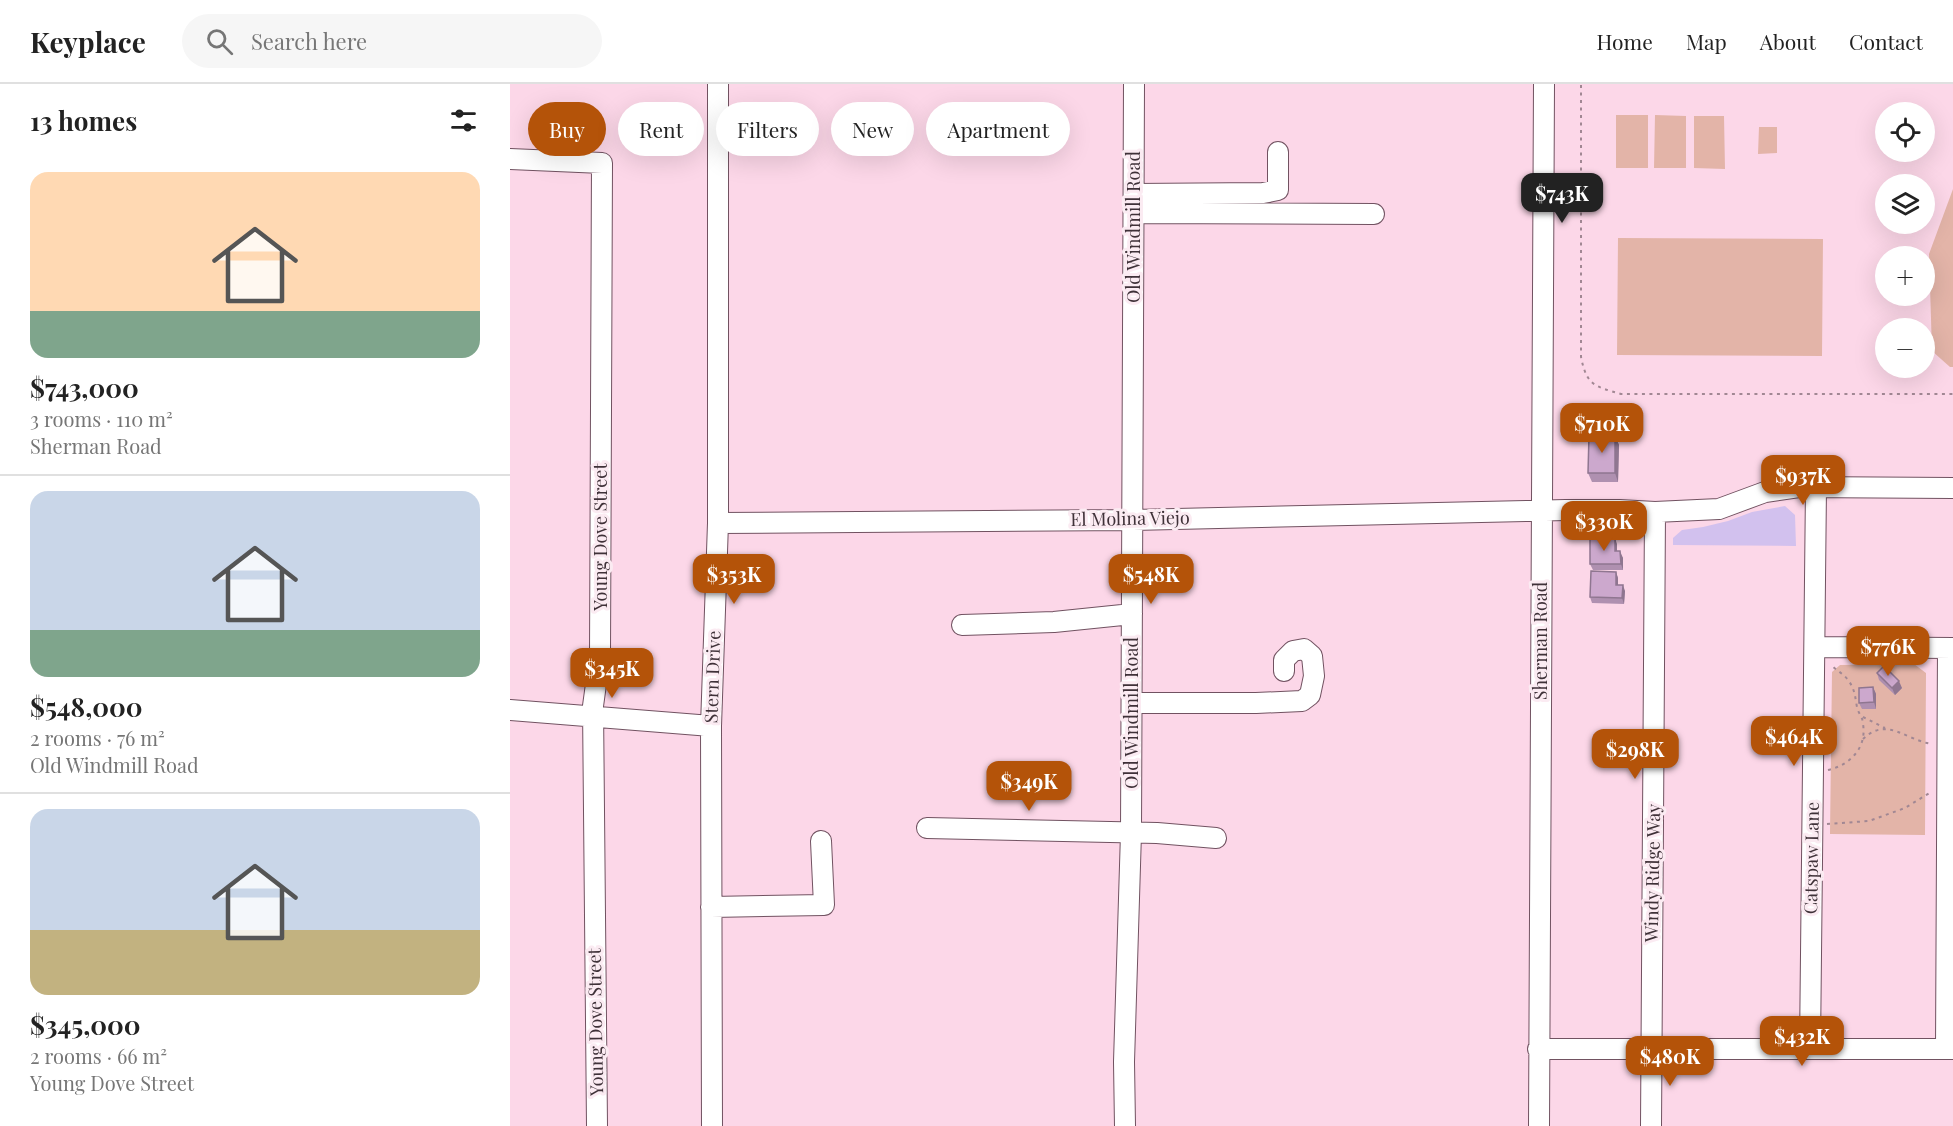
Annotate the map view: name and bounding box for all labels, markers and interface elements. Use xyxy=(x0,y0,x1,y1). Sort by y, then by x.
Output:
search box xyxy=(182,14,602,68)
text: Keyplace xyxy=(30,23,146,60)
icon: search xyxy=(203,25,236,58)
text: Search here xyxy=(251,26,367,56)
text: Home xyxy=(1597,27,1653,55)
text: Map xyxy=(1686,27,1727,55)
text: About xyxy=(1760,27,1816,55)
text: Contact xyxy=(1849,27,1923,55)
chip: Buy xyxy=(528,102,606,156)
chip: Rent xyxy=(618,102,704,156)
chip: Filters xyxy=(716,102,819,156)
chip: New xyxy=(831,102,914,156)
chip: Apartment xyxy=(926,102,1070,156)
map controls xyxy=(1875,102,1935,378)
button: locate xyxy=(1875,102,1935,162)
text: 13 homes xyxy=(30,103,137,138)
icon: filters xyxy=(447,104,480,137)
street label: Old Windmill Road xyxy=(1121,151,1145,303)
pin: $743K xyxy=(1520,173,1604,224)
button: layers xyxy=(1875,174,1935,234)
text: $743K xyxy=(1535,179,1589,206)
icon: home xyxy=(201,211,309,319)
button: + xyxy=(1875,246,1935,306)
button: − xyxy=(1875,318,1935,378)
text: $743,000 xyxy=(30,370,139,405)
pin: $710K xyxy=(1560,403,1644,454)
text: 3 rooms · 110 m² xyxy=(30,405,173,432)
text: $710K xyxy=(1574,409,1630,436)
text: Sherman Road xyxy=(30,432,162,459)
pin: $937K xyxy=(1761,455,1845,506)
text: $937K xyxy=(1775,461,1831,488)
street label: Young Dove Street xyxy=(588,463,612,612)
pin: $330K xyxy=(1562,501,1646,552)
street label: El Molina Viejo xyxy=(1070,505,1190,531)
text: $330K xyxy=(1575,507,1633,534)
icon: home xyxy=(201,530,309,638)
pin: $353K xyxy=(692,554,776,605)
pin: $548K xyxy=(1109,554,1193,605)
text: $353K xyxy=(707,560,761,587)
text: $548K xyxy=(1123,560,1179,587)
street label: Sherman Road xyxy=(1528,581,1552,700)
pin: $776K xyxy=(1846,626,1930,677)
street label: Stern Drive xyxy=(698,630,726,724)
text: $776K xyxy=(1860,632,1916,659)
street label: Old Windmill Road xyxy=(1119,637,1143,789)
pin: $345K xyxy=(570,648,654,699)
text: $345K xyxy=(584,654,640,681)
text: $548,000 xyxy=(30,689,143,724)
pin: $464K xyxy=(1752,716,1836,767)
text: $464K xyxy=(1765,722,1823,749)
text: 2 rooms · 76 m² xyxy=(30,724,165,751)
pin: $298K xyxy=(1593,729,1677,780)
text: $298K xyxy=(1606,735,1664,762)
text: Old Windmill Road xyxy=(30,751,199,778)
pin: $349K xyxy=(987,761,1071,812)
text: $349K xyxy=(1000,767,1058,794)
street label: Catspaw Lane xyxy=(1798,802,1824,914)
street label: Windy Ridge Way xyxy=(1639,804,1665,943)
icon: home xyxy=(201,848,309,956)
street label: Young Dove Street xyxy=(582,947,608,1097)
text: $345,000 xyxy=(30,1007,141,1042)
pin: $432K xyxy=(1760,1016,1844,1067)
text: $432K xyxy=(1774,1022,1830,1049)
pin: $480K xyxy=(1628,1036,1712,1087)
text: 2 rooms · 66 m² xyxy=(30,1042,167,1069)
text: $480K xyxy=(1640,1042,1700,1069)
text: Young Dove Street xyxy=(30,1069,194,1096)

